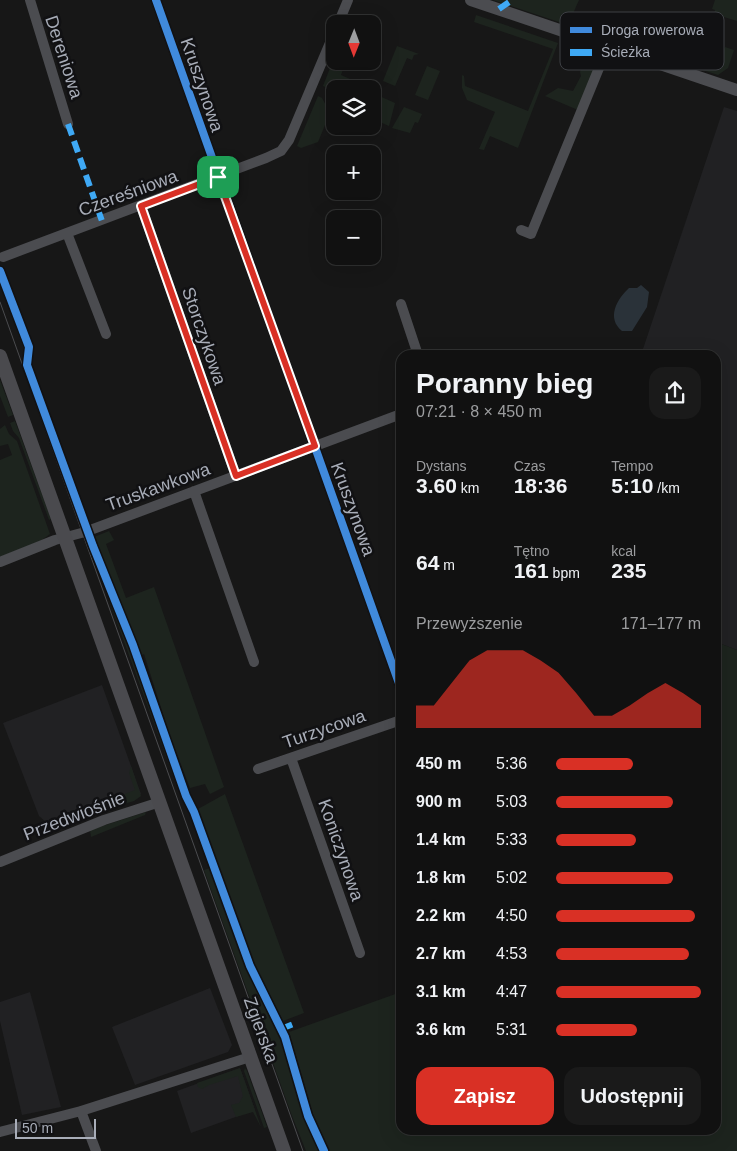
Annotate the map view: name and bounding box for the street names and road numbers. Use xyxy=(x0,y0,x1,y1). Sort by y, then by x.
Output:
street label: Dereniowa xyxy=(41,13,87,102)
street label: Kruszynowa xyxy=(177,35,228,136)
street label: Czereśniowa xyxy=(76,165,181,220)
street label: Storczykowa xyxy=(178,285,230,388)
street label: Truskawkowa xyxy=(103,459,214,515)
street label: Kruszynowa xyxy=(327,460,380,559)
street label: Turzycowa xyxy=(280,705,369,753)
street label: Przedwiośnie xyxy=(20,787,128,845)
street label: Koniczynowa xyxy=(314,797,368,904)
street label: Zgierska xyxy=(240,994,283,1067)

